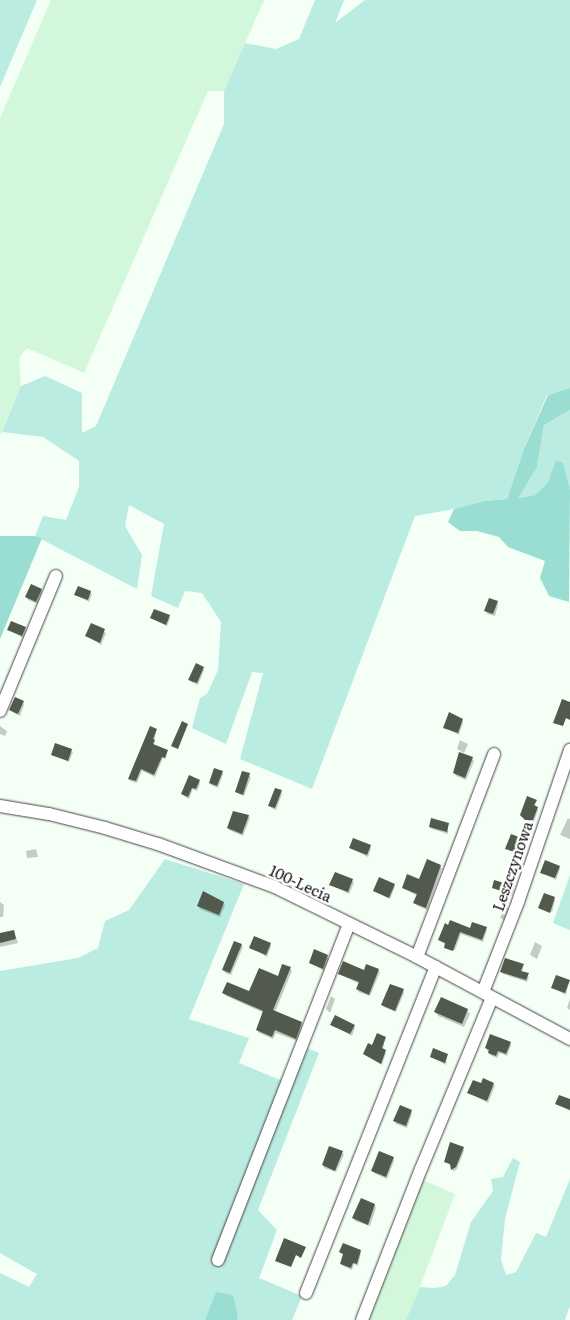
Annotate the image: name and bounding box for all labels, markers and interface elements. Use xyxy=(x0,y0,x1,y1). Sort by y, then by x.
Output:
street label: Leszczynowa xyxy=(488,819,536,913)
street label: 100-Lecia xyxy=(267,861,335,905)

